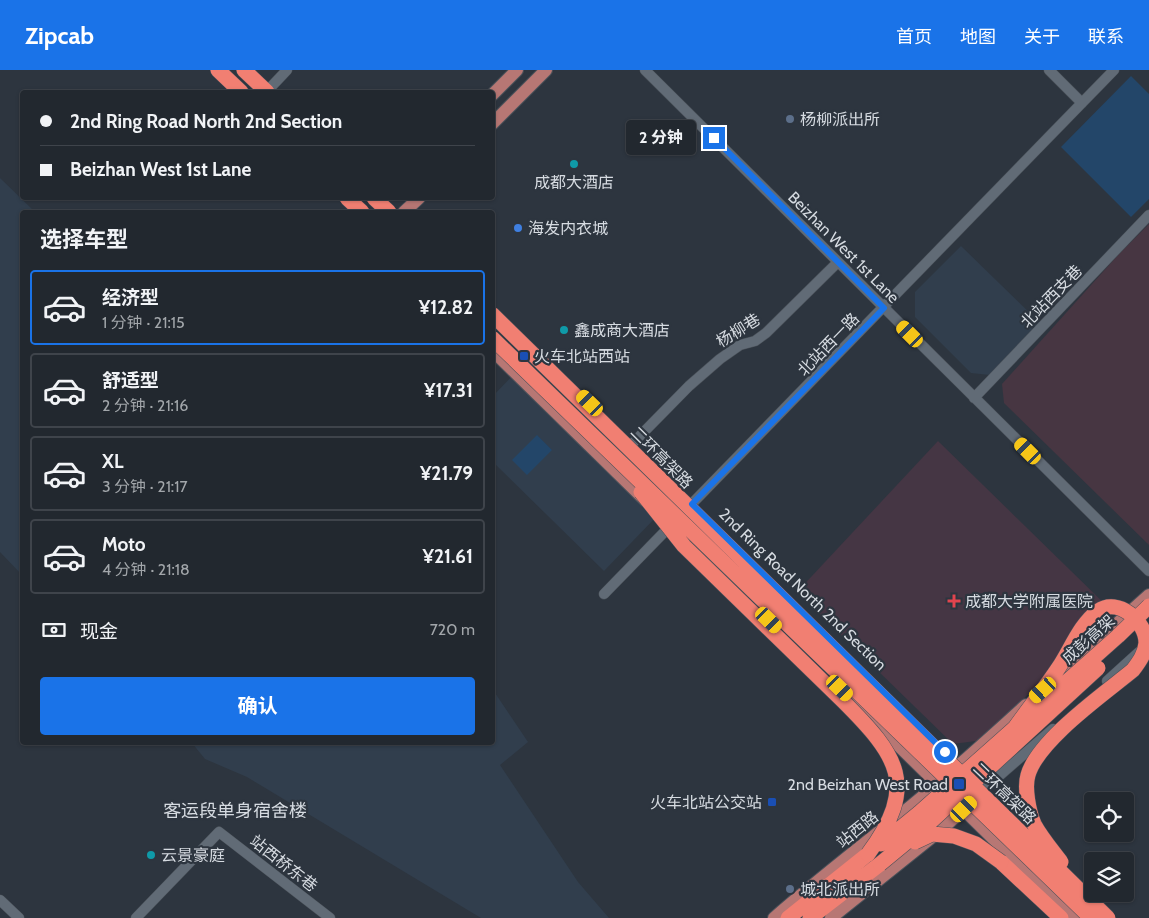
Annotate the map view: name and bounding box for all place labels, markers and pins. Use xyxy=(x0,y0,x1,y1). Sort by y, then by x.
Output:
place label: 杨柳派出所 xyxy=(800,110,880,129)
marker: 杨柳派出所 xyxy=(784,113,796,125)
marker: 成都大酒店 xyxy=(568,158,580,170)
place label: 成都大酒店 xyxy=(534,173,614,192)
place label: 海发内衣城 xyxy=(528,219,608,238)
marker: 海发内衣城 xyxy=(512,222,524,234)
place label: 鑫成商大酒店 xyxy=(574,321,670,340)
marker: 鑫成商大酒店 xyxy=(558,324,570,336)
place label: 火车北站西站 xyxy=(534,347,630,366)
marker: 火车北站西站 xyxy=(518,350,530,362)
place label: 成都大学附属医院 xyxy=(965,592,1093,611)
marker: 成都大学附属医院 xyxy=(947,594,961,608)
place label: 2nd Beizhan West Road xyxy=(788,775,948,794)
marker: 2nd Beizhan West Road xyxy=(952,777,966,791)
place label: 火车北站公交站 xyxy=(650,793,762,812)
marker: 火车北站公交站 xyxy=(766,796,778,808)
place label: 云景豪庭 xyxy=(161,846,225,865)
marker: 云景豪庭 xyxy=(145,849,157,861)
place label: 城北派出所 xyxy=(800,880,880,899)
marker: 城北派出所 xyxy=(784,883,796,895)

